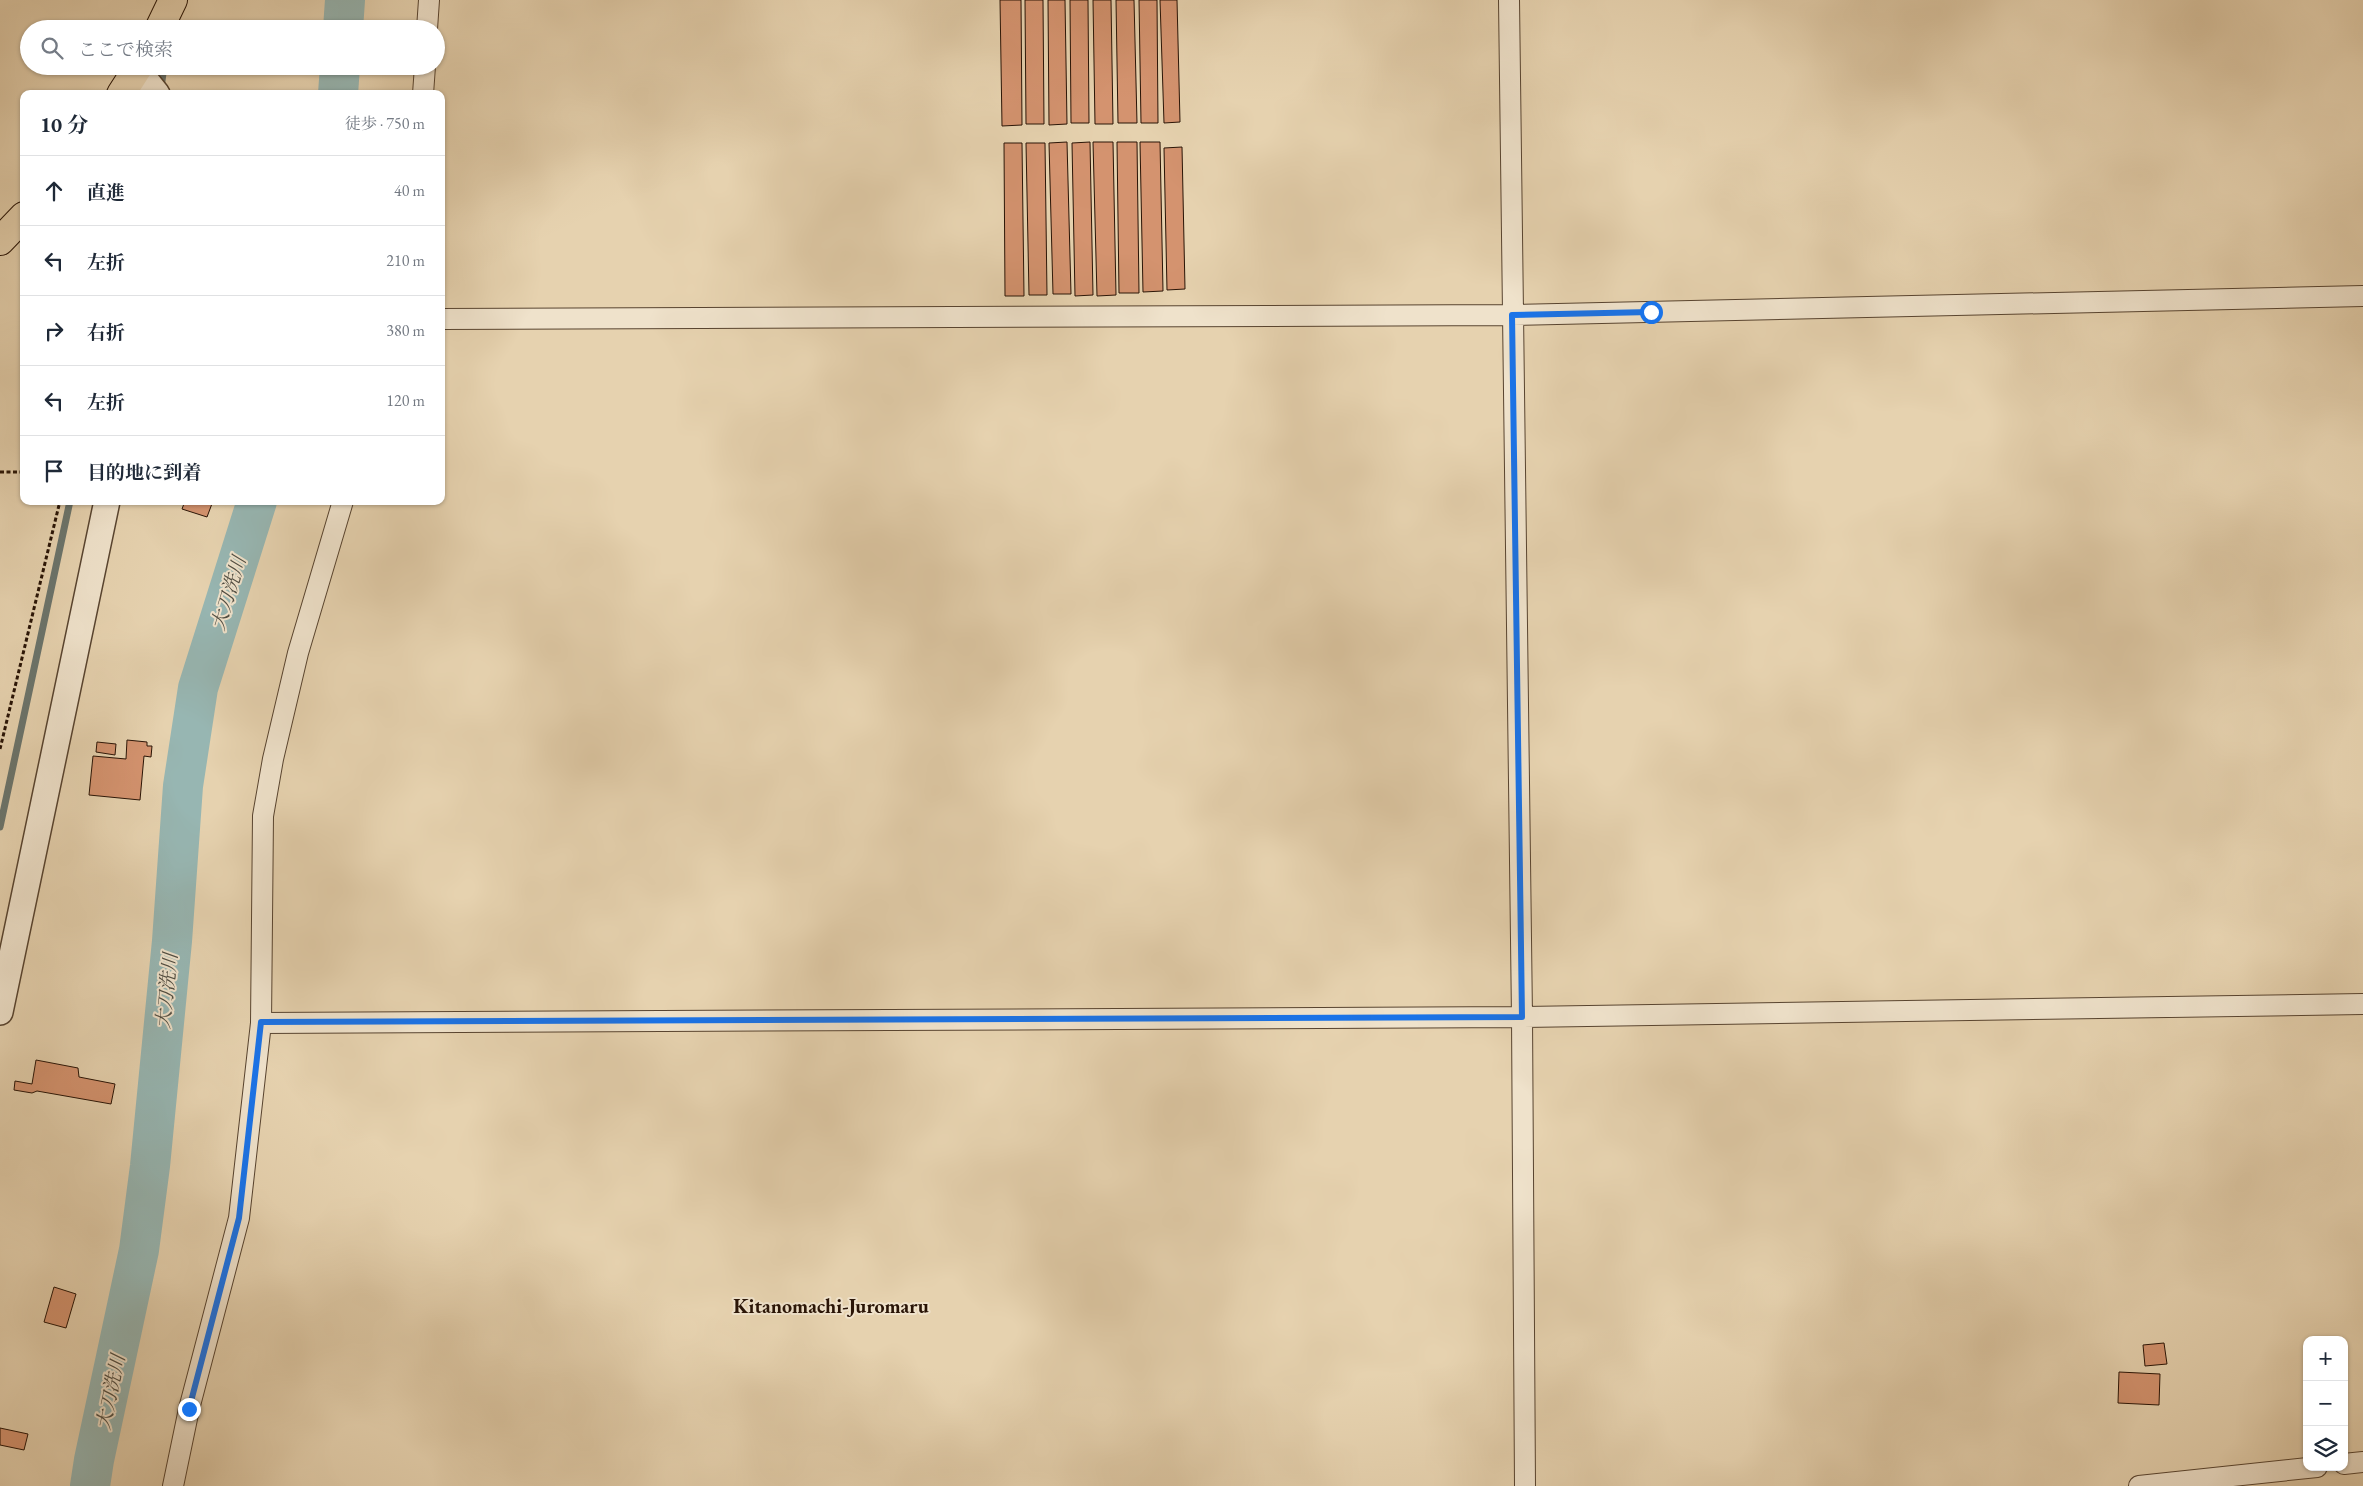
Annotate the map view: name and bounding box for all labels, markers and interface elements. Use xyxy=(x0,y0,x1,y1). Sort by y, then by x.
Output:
search box xyxy=(20,20,445,75)
icon: search xyxy=(38,34,66,62)
text: ここで検索 xyxy=(78,37,173,62)
text: 10 分 xyxy=(40,111,88,138)
text: 徒歩 · 750 m xyxy=(345,113,425,134)
icon: ahead xyxy=(40,177,68,205)
text: 直進 xyxy=(87,180,125,205)
text: 40 m xyxy=(394,180,425,201)
icon: left xyxy=(40,247,68,275)
text: 左折 xyxy=(87,250,125,275)
text: 210 m xyxy=(386,250,425,271)
route start xyxy=(1640,301,1663,324)
icon: right xyxy=(40,317,68,345)
text: 右折 xyxy=(87,320,125,345)
text: 380 m xyxy=(386,320,425,341)
icon: left xyxy=(40,387,68,415)
text: 左折 xyxy=(87,390,125,415)
text: 120 m xyxy=(386,390,425,411)
icon: arrive xyxy=(40,457,68,485)
text: 目的地に到着 xyxy=(87,460,201,485)
water label: 大刀洗川 xyxy=(205,551,252,633)
water label: 大刀洗川 xyxy=(150,950,183,1030)
district label: Kitanomachi-Juromaru xyxy=(733,1293,929,1319)
map controls xyxy=(2303,1336,2348,1471)
button: + xyxy=(2303,1336,2348,1381)
water label: 大刀洗川 xyxy=(90,1350,131,1432)
button: − xyxy=(2303,1381,2348,1426)
route end xyxy=(178,1398,201,1421)
button: layers xyxy=(2303,1426,2348,1471)

